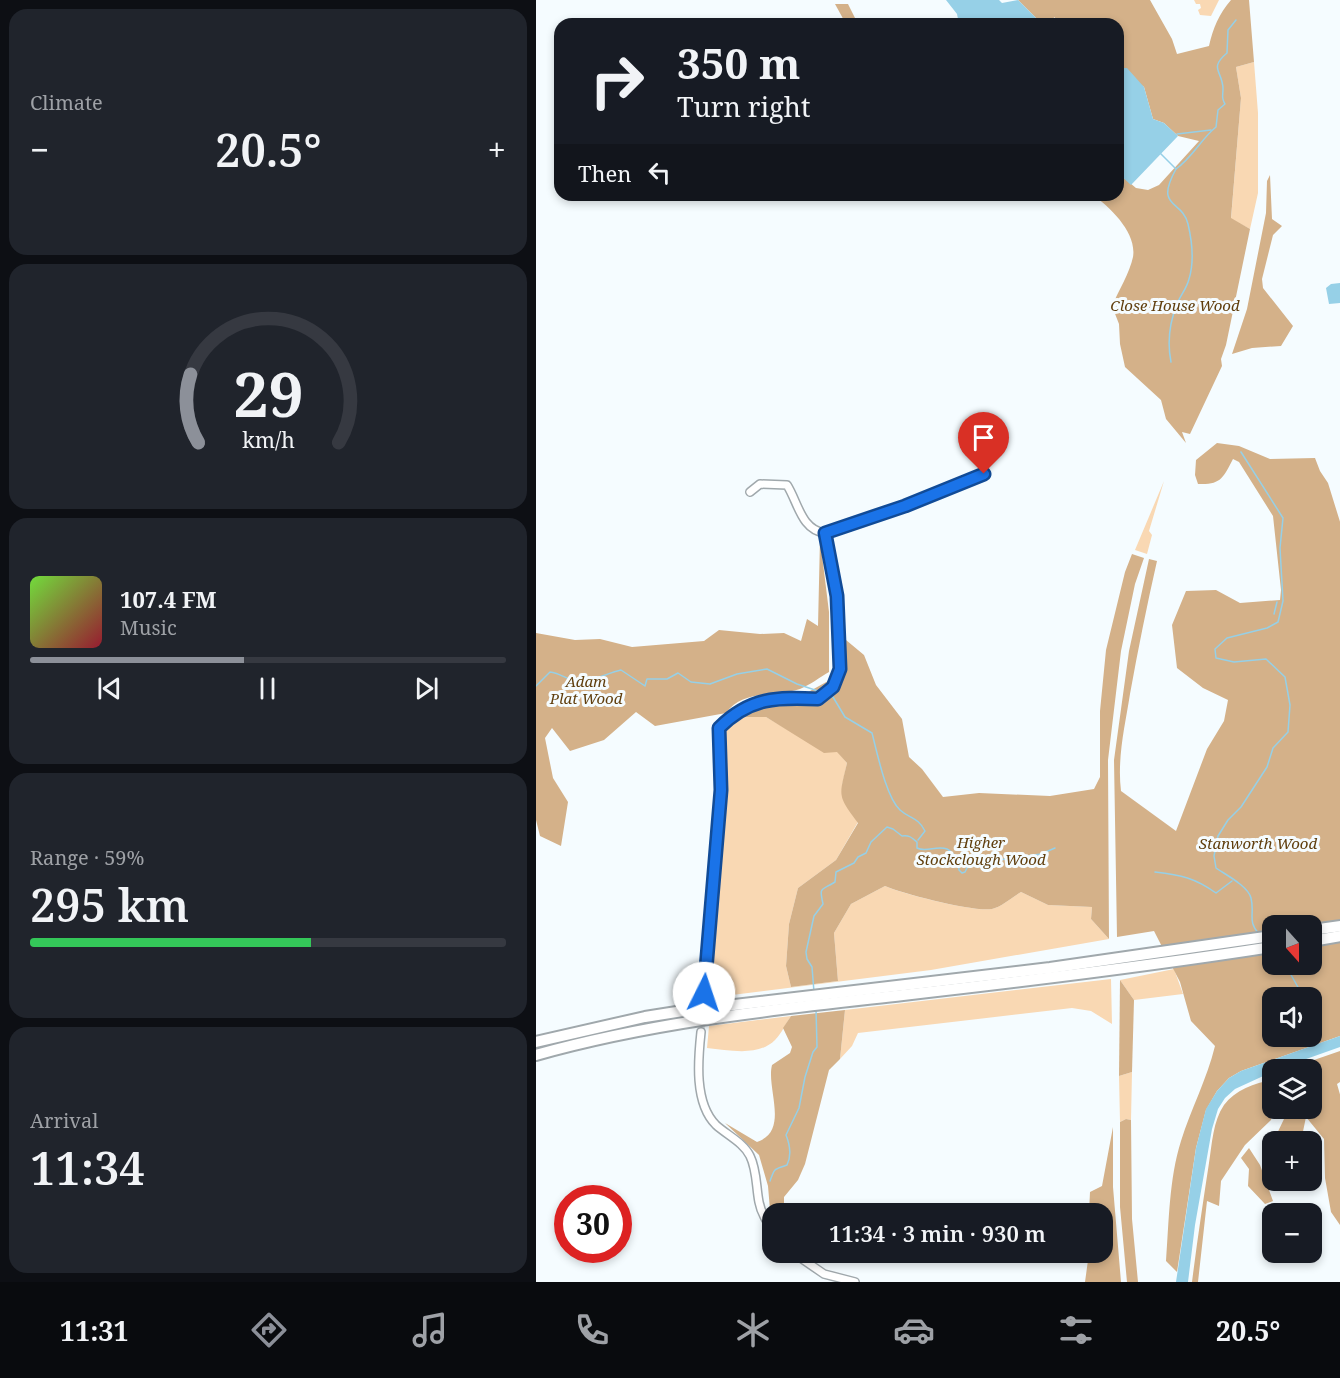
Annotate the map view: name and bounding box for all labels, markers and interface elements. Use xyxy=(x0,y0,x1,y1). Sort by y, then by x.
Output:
text: 350 m xyxy=(677,34,801,91)
icon: right xyxy=(578,42,656,120)
text: Turn right xyxy=(677,88,810,125)
text: Climate xyxy=(30,89,103,116)
text: 20.5° xyxy=(215,119,322,180)
text: − xyxy=(30,127,49,172)
text: + xyxy=(488,127,506,172)
icon: left xyxy=(643,156,676,189)
text: Then xyxy=(578,158,631,188)
park label: Close House Wood xyxy=(1110,295,1240,315)
text: 29 xyxy=(233,351,303,436)
pin xyxy=(958,412,1009,474)
icon: arrive xyxy=(967,421,1000,454)
text: km/h xyxy=(242,426,295,455)
text: 107.4 FM xyxy=(120,584,217,614)
text: Music xyxy=(120,614,177,641)
park label: Adam Plat Wood xyxy=(549,671,623,708)
icon: previous xyxy=(93,672,126,705)
icon: pause xyxy=(251,672,284,705)
icon: next xyxy=(410,672,443,705)
park label: Higher Stockclough Wood xyxy=(916,832,1046,869)
park label: Stanworth Wood xyxy=(1199,833,1317,853)
text: Range · 59% xyxy=(30,844,144,871)
text: 295 km xyxy=(30,874,189,935)
north arrow xyxy=(1262,915,1322,975)
map controls xyxy=(1262,915,1322,1263)
position arrow xyxy=(672,961,736,1025)
button: sound xyxy=(1262,987,1322,1047)
button: layers xyxy=(1262,1059,1322,1119)
text: Arrival xyxy=(30,1107,98,1134)
button: + xyxy=(1262,1131,1322,1191)
text: 11:34 xyxy=(30,1137,145,1198)
speed limit sign: 30 xyxy=(554,1185,632,1263)
button: − xyxy=(1262,1203,1322,1263)
text: 11:34 · 3 min · 930 m xyxy=(829,1218,1046,1248)
icon: directions xyxy=(248,1309,290,1351)
icon: music xyxy=(409,1309,451,1351)
icon: phone xyxy=(571,1309,613,1351)
icon: climate xyxy=(732,1309,774,1351)
icon: car xyxy=(893,1309,935,1351)
icon: filters xyxy=(1055,1309,1097,1351)
text: 11:31 xyxy=(60,1312,129,1349)
text: 20.5° xyxy=(1216,1312,1280,1349)

